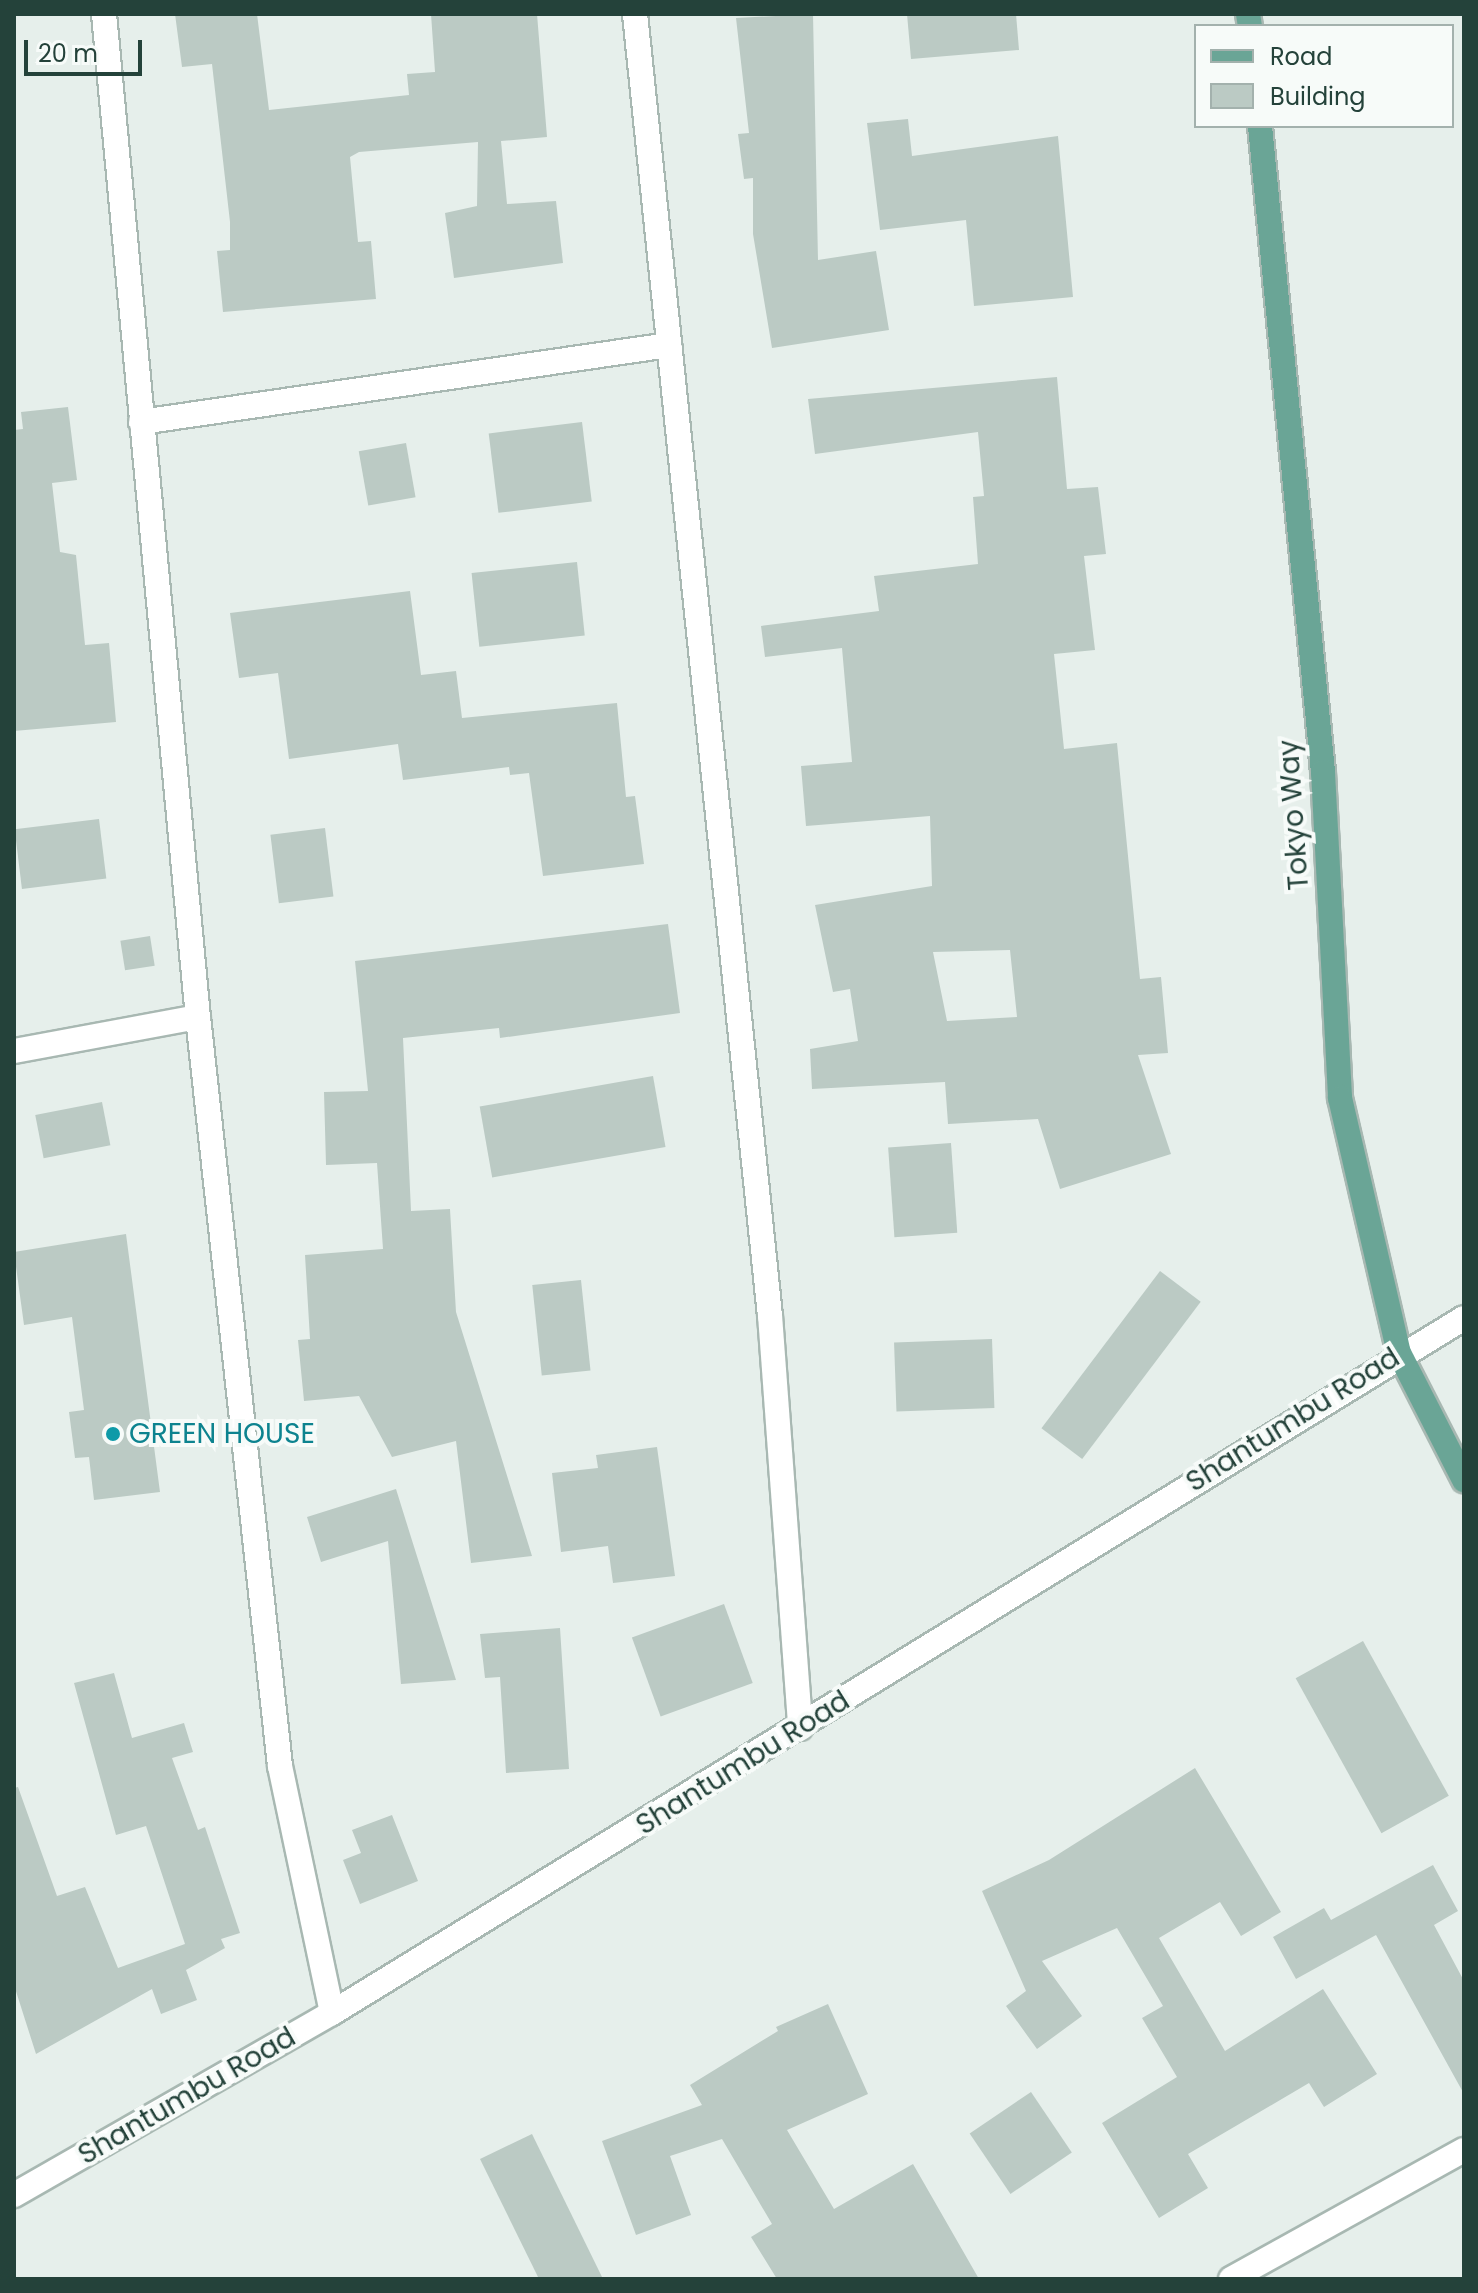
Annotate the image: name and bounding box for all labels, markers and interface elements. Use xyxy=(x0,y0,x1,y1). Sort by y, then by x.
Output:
scale bar xyxy=(28,24,146,74)
legend xyxy=(1194,24,1454,128)
text: 20 m xyxy=(38,37,98,70)
text: Road xyxy=(1270,40,1332,73)
text: Building xyxy=(1270,80,1366,113)
street label: Tokyo Way xyxy=(1272,739,1316,891)
street label: Shantumbu Road xyxy=(1180,1341,1406,1499)
place label: GREEN HOUSE xyxy=(129,1417,315,1451)
marker: GREEN HOUSE xyxy=(104,1425,122,1443)
street label: Shantumbu Road xyxy=(630,1684,856,1842)
street label: Shantumbu Road xyxy=(72,2020,302,2172)

